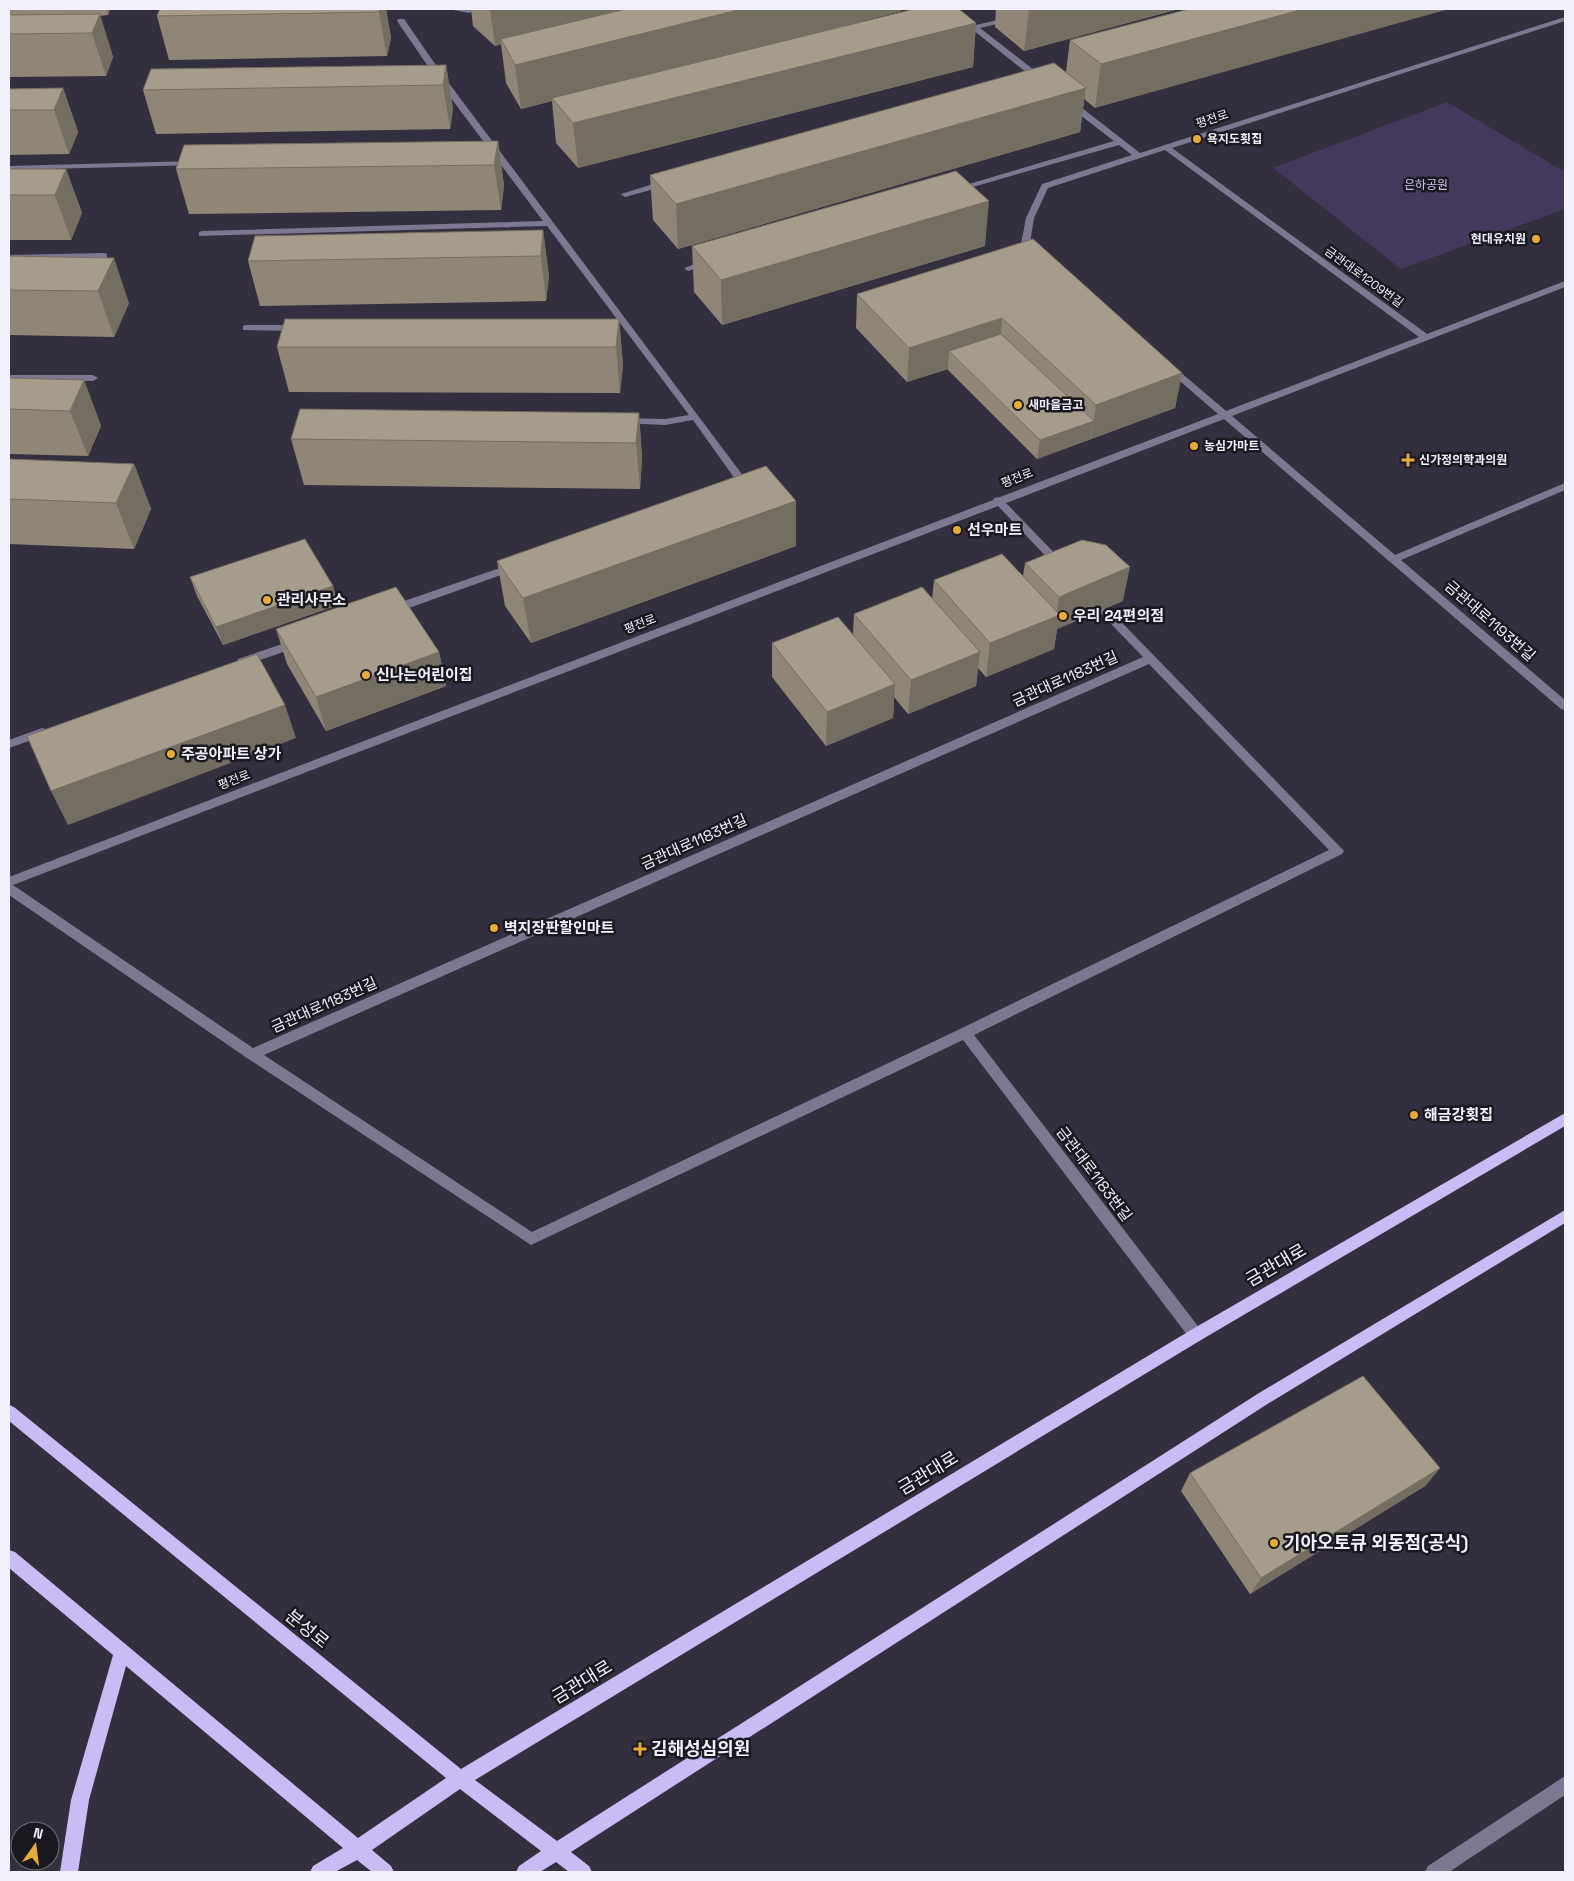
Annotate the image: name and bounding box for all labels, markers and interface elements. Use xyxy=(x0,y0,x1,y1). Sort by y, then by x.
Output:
street label: 평전로 xyxy=(1194,106,1230,132)
place label: 욕지도횟집 xyxy=(1207,131,1262,147)
marker: 욕지도횟집 xyxy=(1191,133,1203,145)
park label: 은하공원 xyxy=(1404,177,1448,193)
place label: 현대유치원 xyxy=(1471,231,1526,247)
marker: 현대유치원 xyxy=(1530,233,1542,245)
street label: 금관대로1209번길 xyxy=(1321,243,1407,311)
place label: 새마을금고 xyxy=(1028,397,1083,413)
marker: 새마을금고 xyxy=(1012,399,1024,411)
place label: 농심가마트 xyxy=(1204,438,1259,454)
marker: 농심가마트 xyxy=(1188,440,1200,452)
place label: 신가정의학과의원 xyxy=(1419,452,1507,468)
marker: 신가정의학과의원 xyxy=(1401,453,1415,467)
street label: 평전로 xyxy=(999,465,1035,491)
place label: 선우마트 xyxy=(967,520,1022,539)
marker: 선우마트 xyxy=(951,524,963,536)
street label: 금관대로1193번길 xyxy=(1441,576,1539,665)
place label: 관리사무소 xyxy=(277,590,346,609)
marker: 관리사무소 xyxy=(261,594,273,606)
place label: 우리 24편의점 xyxy=(1073,606,1164,625)
marker: 우리 24편의점 xyxy=(1057,610,1069,622)
street label: 평전로 xyxy=(622,611,658,637)
street label: 금관대로1183번길 xyxy=(1009,647,1121,710)
place label: 신나는어린이집 xyxy=(376,665,473,684)
marker: 신나는어린이집 xyxy=(360,669,372,681)
place label: 주공아파트 상가 xyxy=(181,744,282,763)
marker: 주공아파트 상가 xyxy=(165,748,177,760)
street label: 평전로 xyxy=(216,767,252,793)
street label: 금관대로1183번길 xyxy=(638,810,750,873)
place label: 벽지장판할인마트 xyxy=(504,918,615,937)
marker: 벽지장판할인마트 xyxy=(488,922,500,934)
street label: 금관대로1183번길 xyxy=(268,973,380,1036)
place label: 해금강횟집 xyxy=(1424,1105,1493,1124)
marker: 해금강횟집 xyxy=(1408,1109,1420,1121)
street label: 금관대로1183번길 xyxy=(1053,1123,1136,1225)
street label: 금관대로 xyxy=(1241,1238,1310,1291)
street label: 금관대로 xyxy=(893,1446,962,1499)
place label: 기아오토큐 외동점(공식) xyxy=(1284,1531,1468,1554)
marker: 기아오토큐 외동점(공식) xyxy=(1268,1537,1280,1549)
street label: 분성로 xyxy=(281,1604,334,1653)
street label: 금관대로 xyxy=(547,1655,616,1708)
place label: 김해성심의원 xyxy=(651,1737,750,1760)
marker: 김해성심의원 xyxy=(633,1742,647,1756)
north arrow xyxy=(10,1821,60,1871)
text: N xyxy=(31,1824,45,1843)

